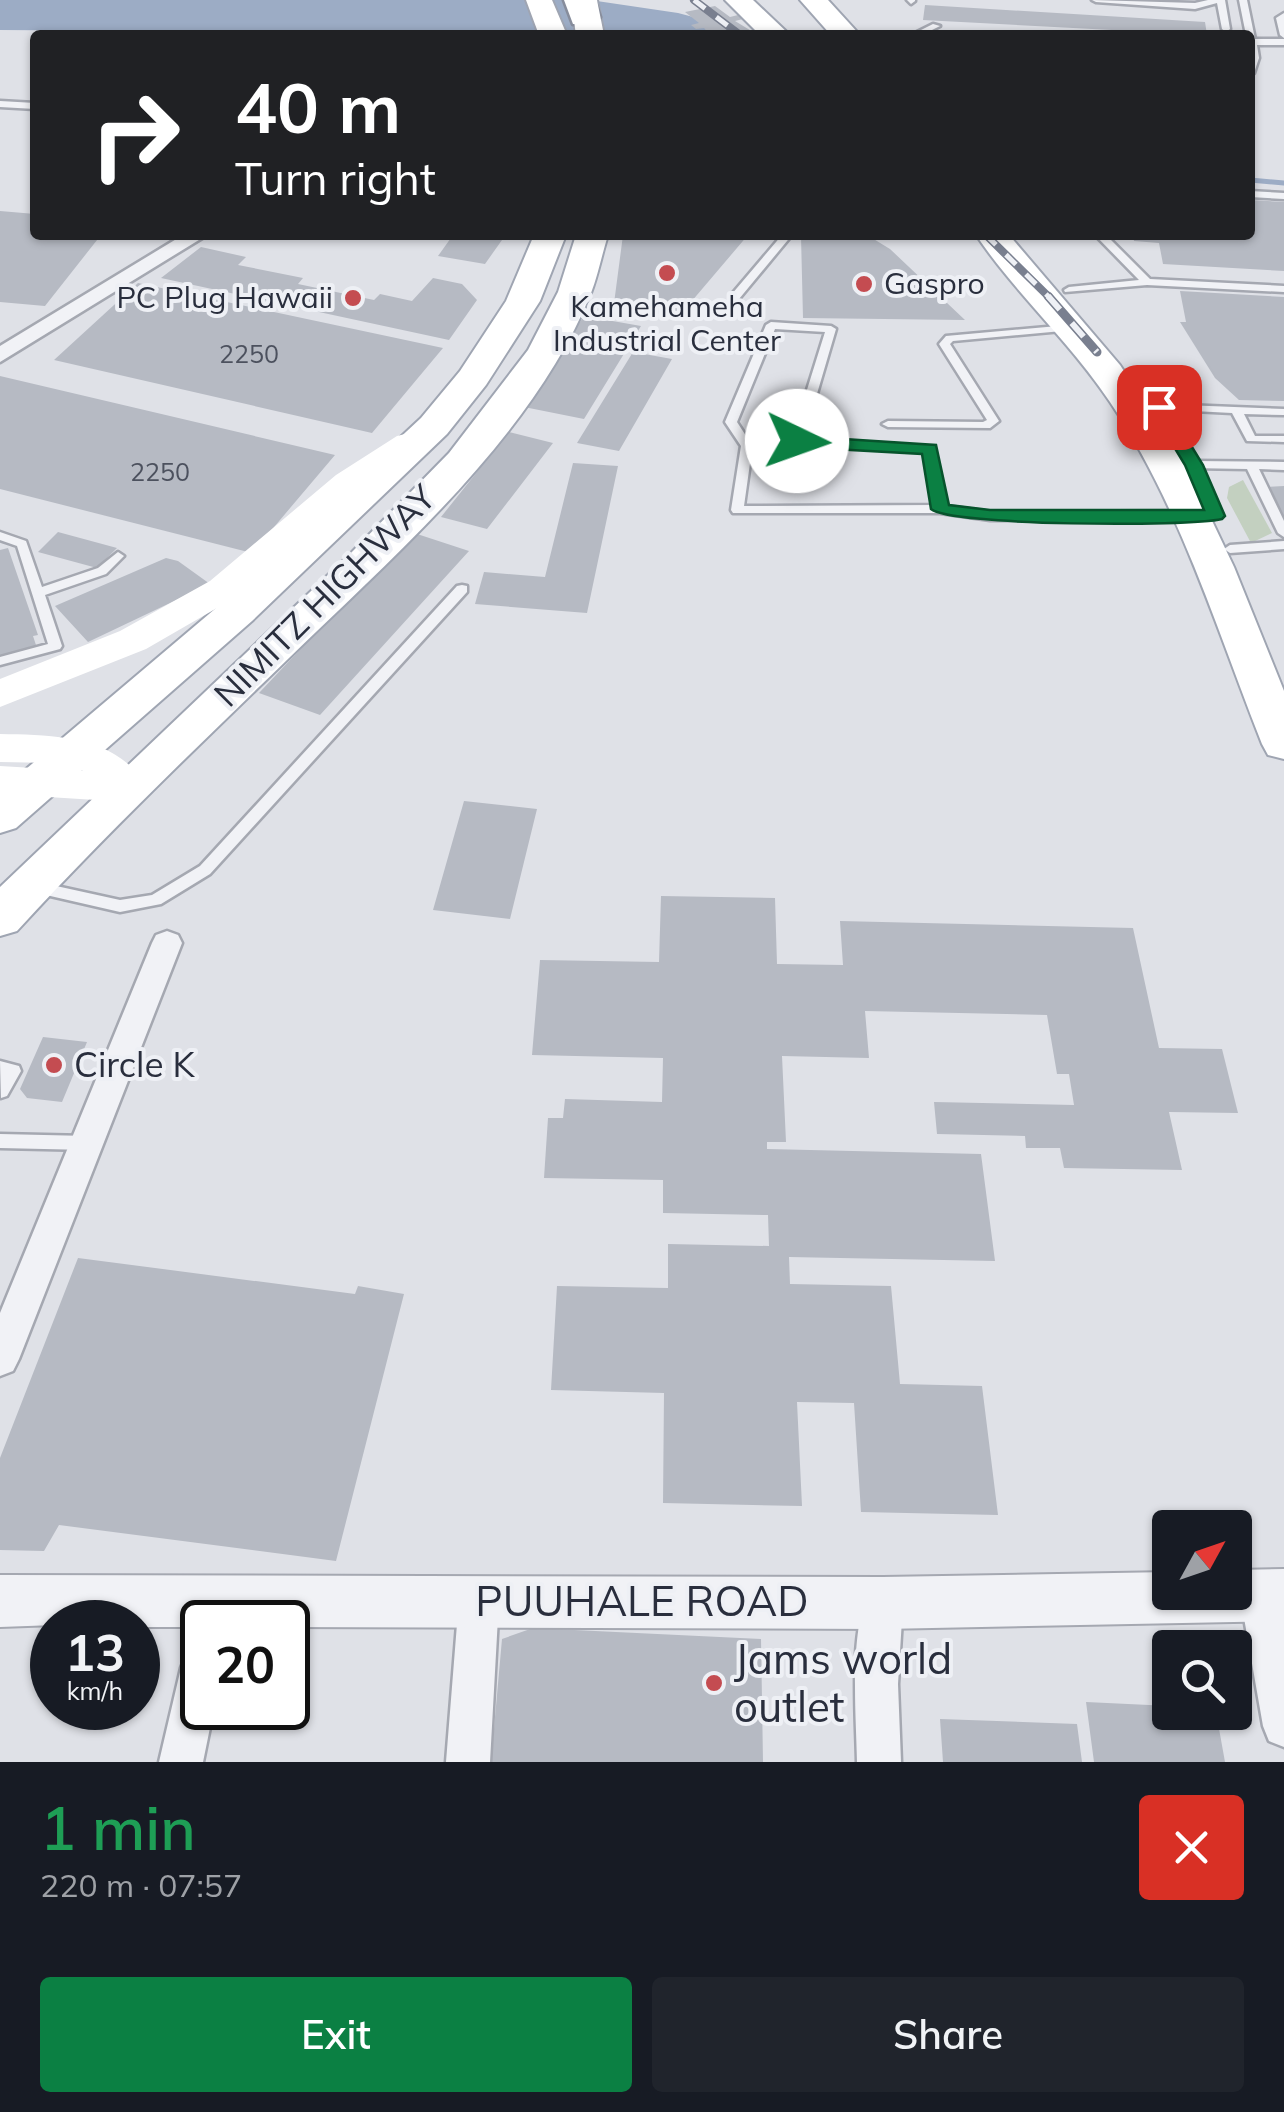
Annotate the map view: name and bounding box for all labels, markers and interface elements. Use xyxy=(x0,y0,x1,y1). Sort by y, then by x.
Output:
text: 40 m xyxy=(235,63,401,151)
icon: right xyxy=(70,70,200,200)
text: Turn right xyxy=(235,150,436,206)
marker: Kamehameha Industrial Center xyxy=(656,262,678,284)
place label: Gaspro xyxy=(884,264,985,302)
marker: Gaspro xyxy=(853,273,875,295)
place label: PC Plug Hawaii xyxy=(117,278,333,316)
marker: PC Plug Hawaii xyxy=(342,287,364,309)
place label: Kamehameha Industrial Center xyxy=(553,287,781,359)
house number: 2250 xyxy=(219,338,279,369)
pin xyxy=(1117,365,1202,450)
icon: arrive xyxy=(1132,380,1187,435)
position arrow xyxy=(745,389,849,493)
house number: 2250 xyxy=(130,456,190,487)
street label: NIMITZ HIGHWAY xyxy=(204,475,445,715)
place label: Circle K xyxy=(74,1042,196,1086)
marker: Circle K xyxy=(43,1054,65,1076)
north arrow xyxy=(1152,1510,1252,1610)
map controls xyxy=(1152,1510,1252,1730)
street label: PUUHALE ROAD xyxy=(475,1574,809,1627)
speed limit sign: 20 xyxy=(180,1600,310,1730)
text: 13 xyxy=(65,1621,125,1684)
button: search xyxy=(1152,1630,1252,1730)
place label: Jams world outlet xyxy=(734,1632,952,1733)
marker: Jams world outlet xyxy=(703,1672,725,1694)
text: km/h xyxy=(67,1675,123,1706)
text: 1 min xyxy=(40,1790,196,1865)
button: close xyxy=(1139,1795,1244,1900)
text: 220 m · 07:57 xyxy=(40,1865,242,1905)
button: Exit xyxy=(40,1977,632,2092)
button: Share xyxy=(652,1977,1244,2092)

